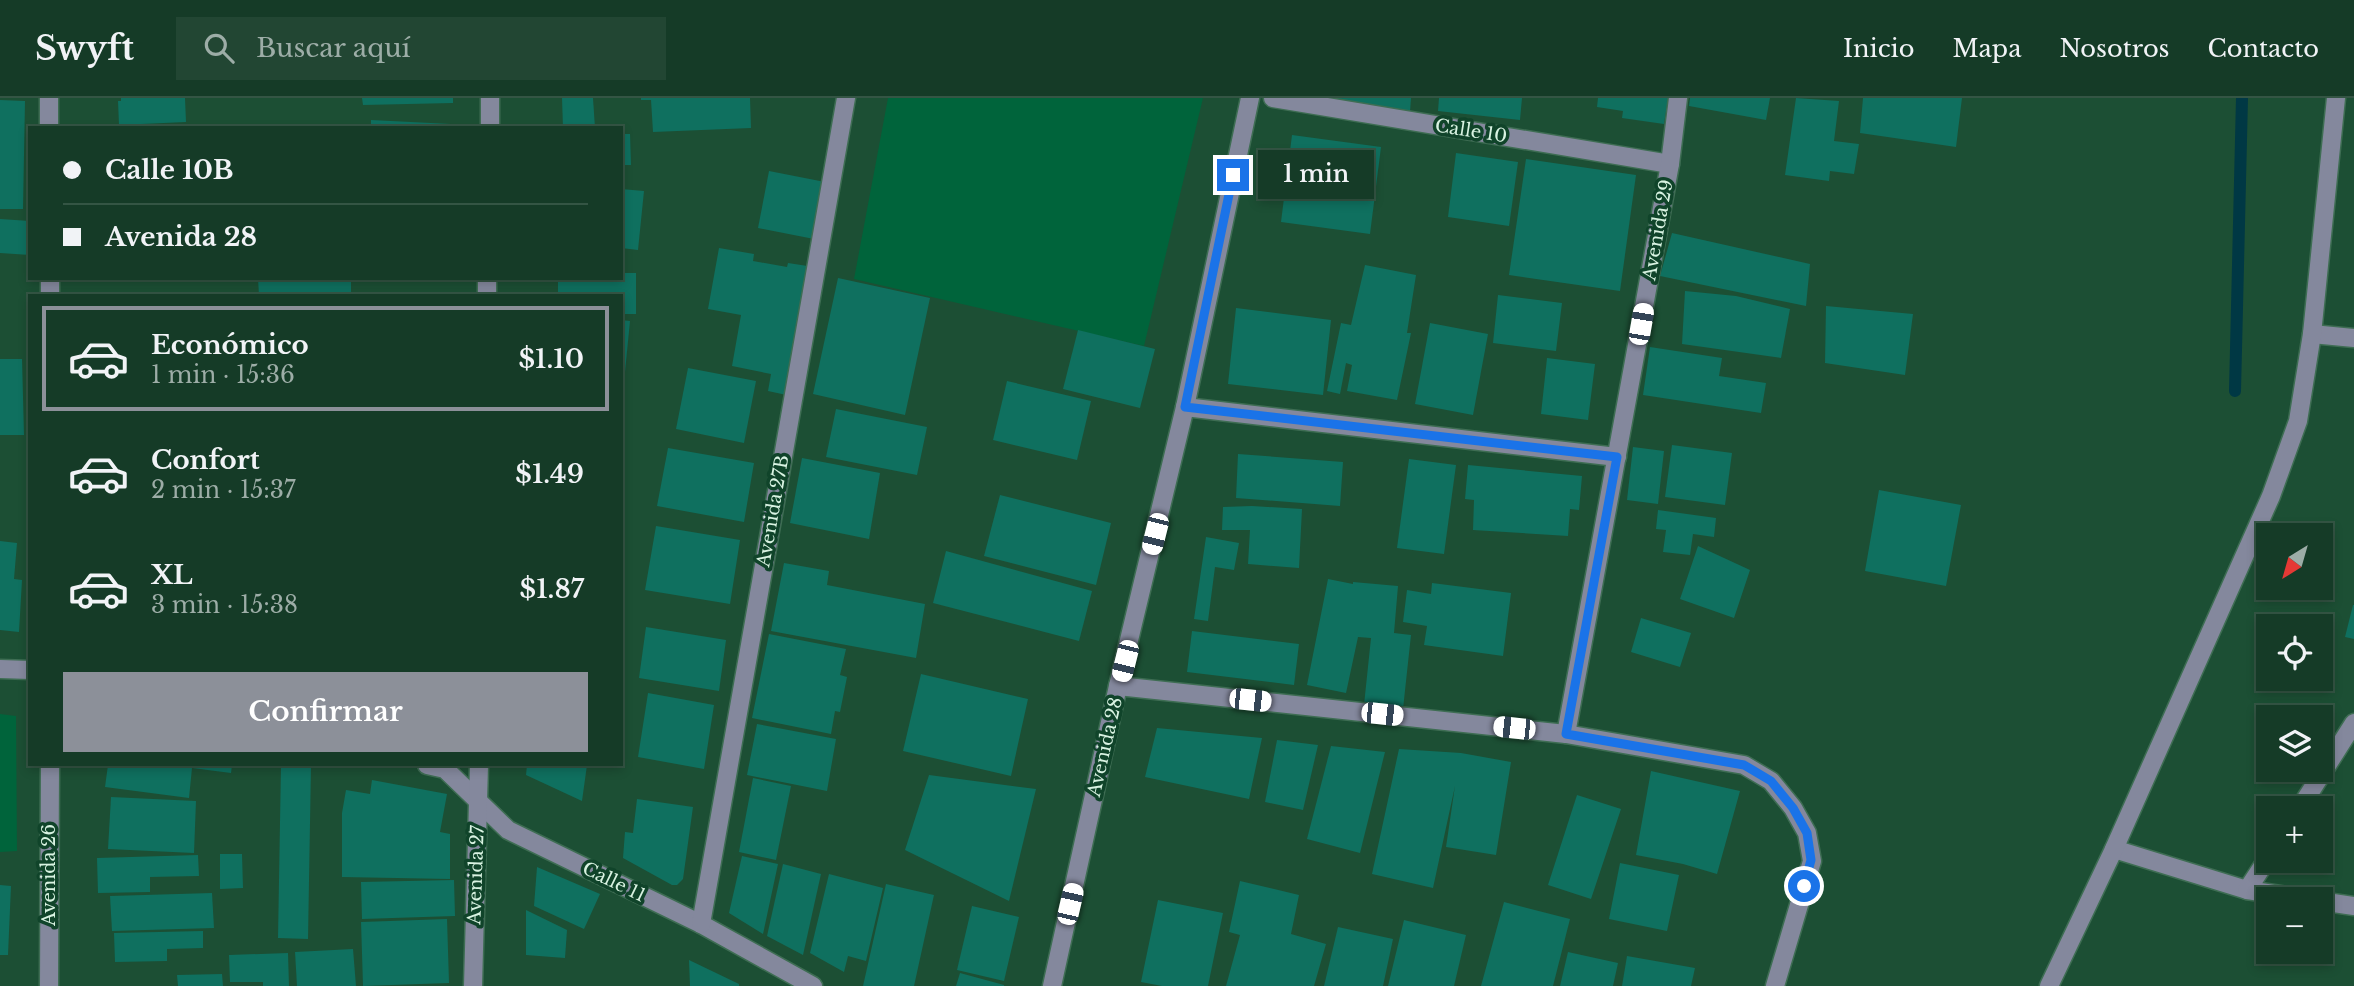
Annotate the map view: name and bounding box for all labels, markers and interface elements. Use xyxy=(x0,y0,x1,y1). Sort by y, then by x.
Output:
search box xyxy=(176,17,666,80)
text: Swyft xyxy=(35,28,134,69)
icon: search xyxy=(200,29,238,67)
text: Buscar aquí xyxy=(256,32,410,64)
text: Inicio xyxy=(1843,34,1914,63)
text: Mapa xyxy=(1952,34,2021,63)
text: Nosotros xyxy=(2059,34,2170,63)
text: Contacto xyxy=(2208,34,2319,63)
street label: Calle 10 xyxy=(1433,114,1509,148)
callout: 1 min xyxy=(1258,150,1373,200)
text: Calle 10B xyxy=(105,154,234,186)
route end xyxy=(1217,159,1249,191)
text: 1 min xyxy=(1283,160,1349,188)
street label: Avenida 29 xyxy=(1638,178,1678,283)
text: Avenida 28 xyxy=(105,221,257,253)
car xyxy=(1628,301,1655,347)
icon: car xyxy=(67,327,130,390)
text: Económico xyxy=(151,329,309,361)
text: $1.10 xyxy=(519,343,584,375)
text: 1 min · 15:36 xyxy=(151,361,295,389)
icon: car xyxy=(67,442,130,505)
text: Confort xyxy=(151,444,260,476)
street label: Avenida 27B xyxy=(752,453,794,570)
text: $1.49 xyxy=(515,458,584,490)
text: 2 min · 15:37 xyxy=(151,476,296,504)
car xyxy=(1140,511,1171,557)
north arrow xyxy=(2256,523,2333,600)
map controls xyxy=(2256,523,2333,964)
icon: car xyxy=(67,557,130,620)
text: XL xyxy=(151,559,193,591)
text: $1.87 xyxy=(520,573,584,605)
text: 3 min · 15:38 xyxy=(151,591,298,619)
button: locate xyxy=(2256,614,2333,691)
car xyxy=(1110,638,1141,684)
button: Confirmar xyxy=(63,672,588,752)
car xyxy=(1229,687,1272,713)
street label: Avenida 28 xyxy=(1083,695,1127,800)
car xyxy=(1361,701,1404,727)
button: layers xyxy=(2256,705,2333,782)
car xyxy=(1493,715,1536,741)
button: + xyxy=(2256,796,2333,873)
street label: Avenida 26 xyxy=(38,824,60,927)
street label: Avenida 27 xyxy=(463,824,489,926)
street label: Calle 11 xyxy=(579,857,649,907)
route start xyxy=(1788,870,1820,902)
car xyxy=(1056,881,1085,927)
button: − xyxy=(2256,887,2333,964)

